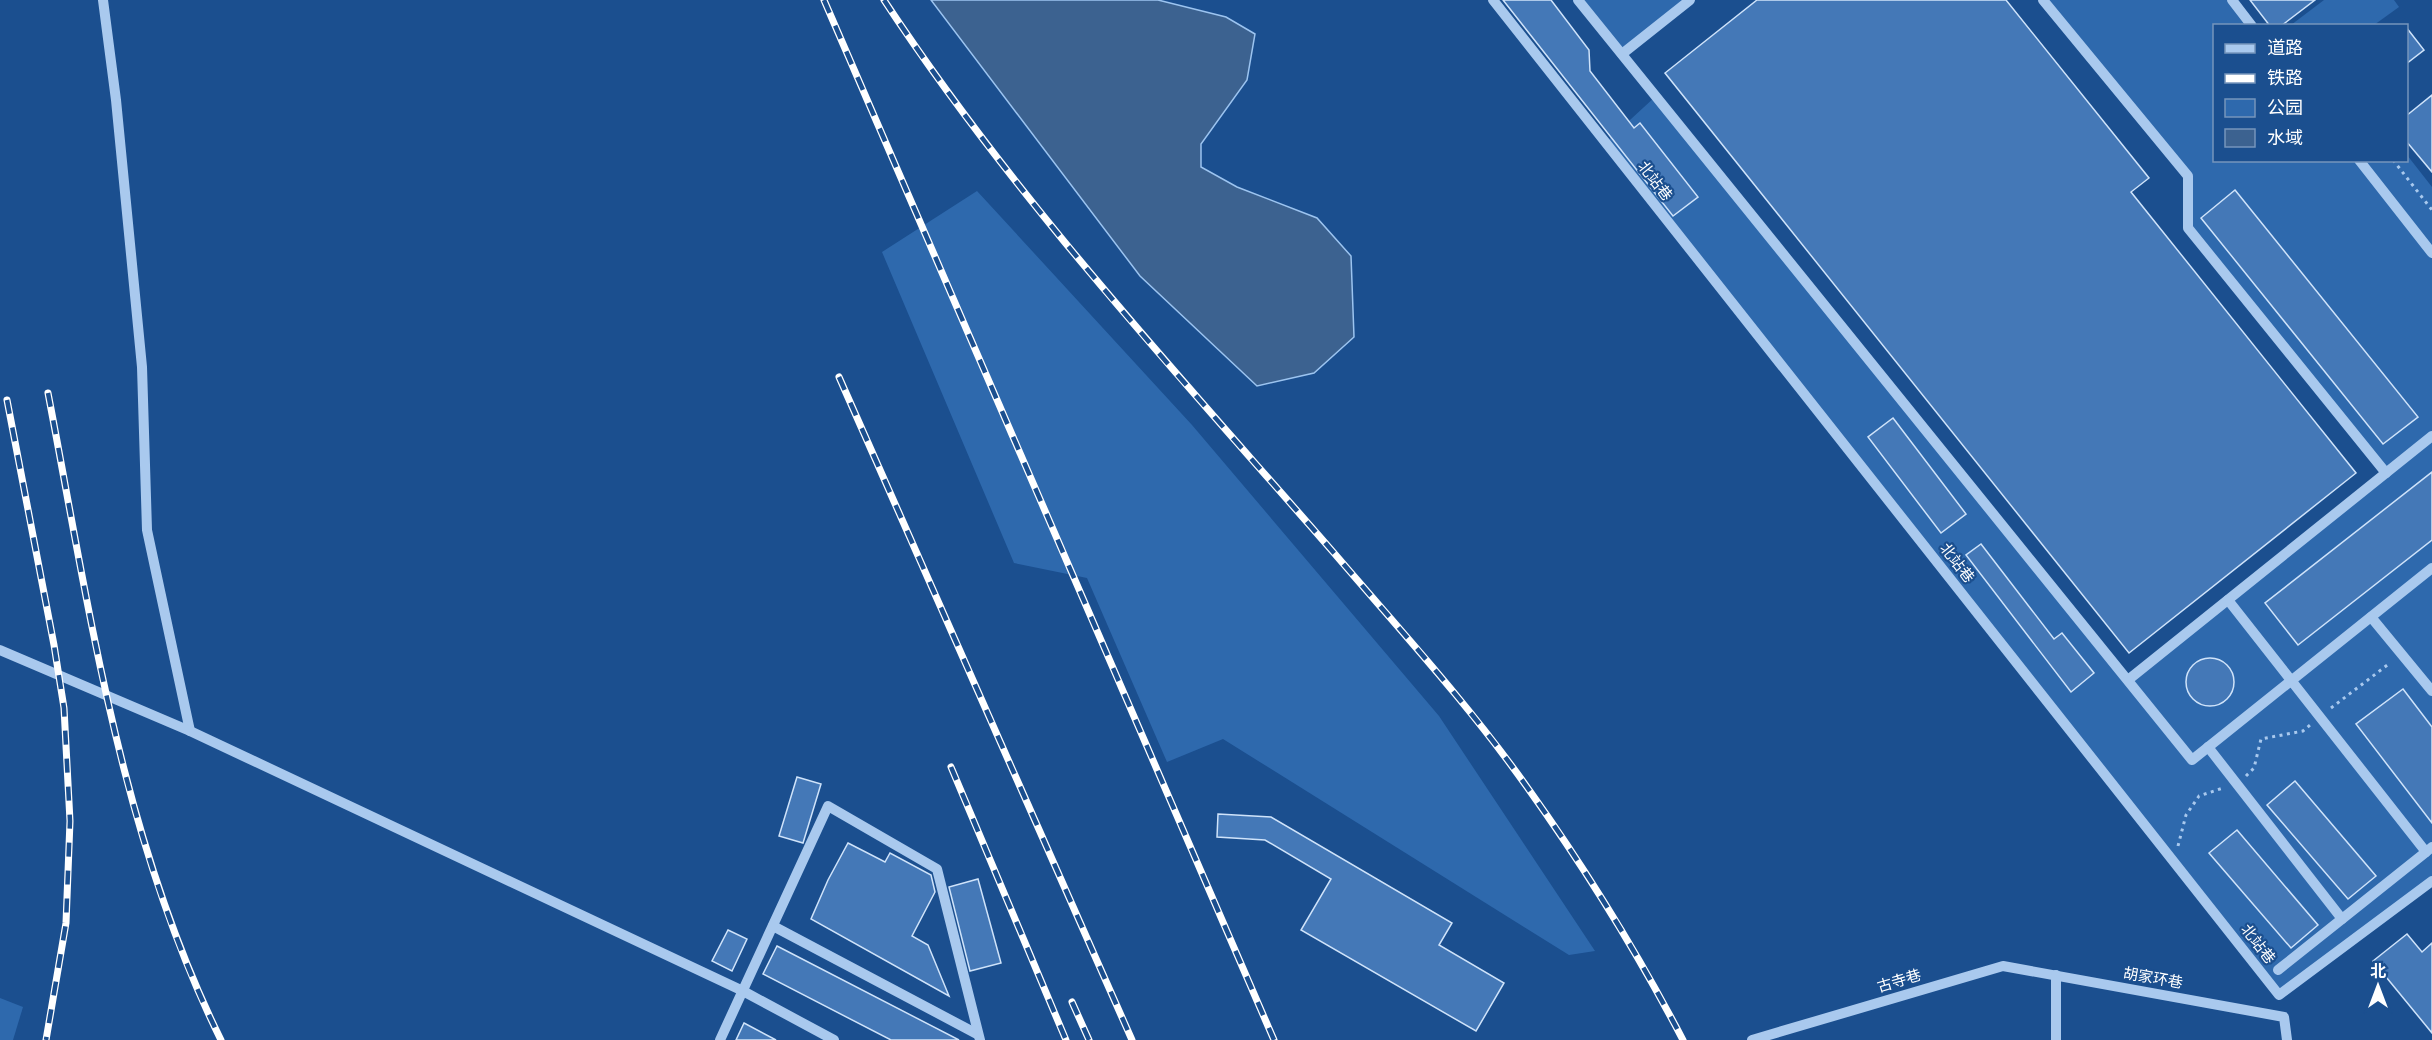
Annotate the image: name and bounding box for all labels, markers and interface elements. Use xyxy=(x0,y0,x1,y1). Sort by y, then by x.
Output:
legend xyxy=(2213,24,2408,162)
text: 道路 xyxy=(2267,37,2303,58)
text: 铁路 xyxy=(2267,67,2303,88)
text: 公园 xyxy=(2267,97,2303,118)
text: 水域 xyxy=(2267,127,2303,148)
street label: 北站巷 xyxy=(1634,158,1676,204)
street label: 北站巷 xyxy=(1936,540,1978,586)
street label: 北站巷 xyxy=(2237,921,2279,967)
north arrow xyxy=(2348,956,2408,1016)
text: 北 xyxy=(2370,962,2386,981)
street label: 胡家环巷 xyxy=(2122,964,2184,992)
street label: 古寺巷 xyxy=(1875,966,1923,996)

